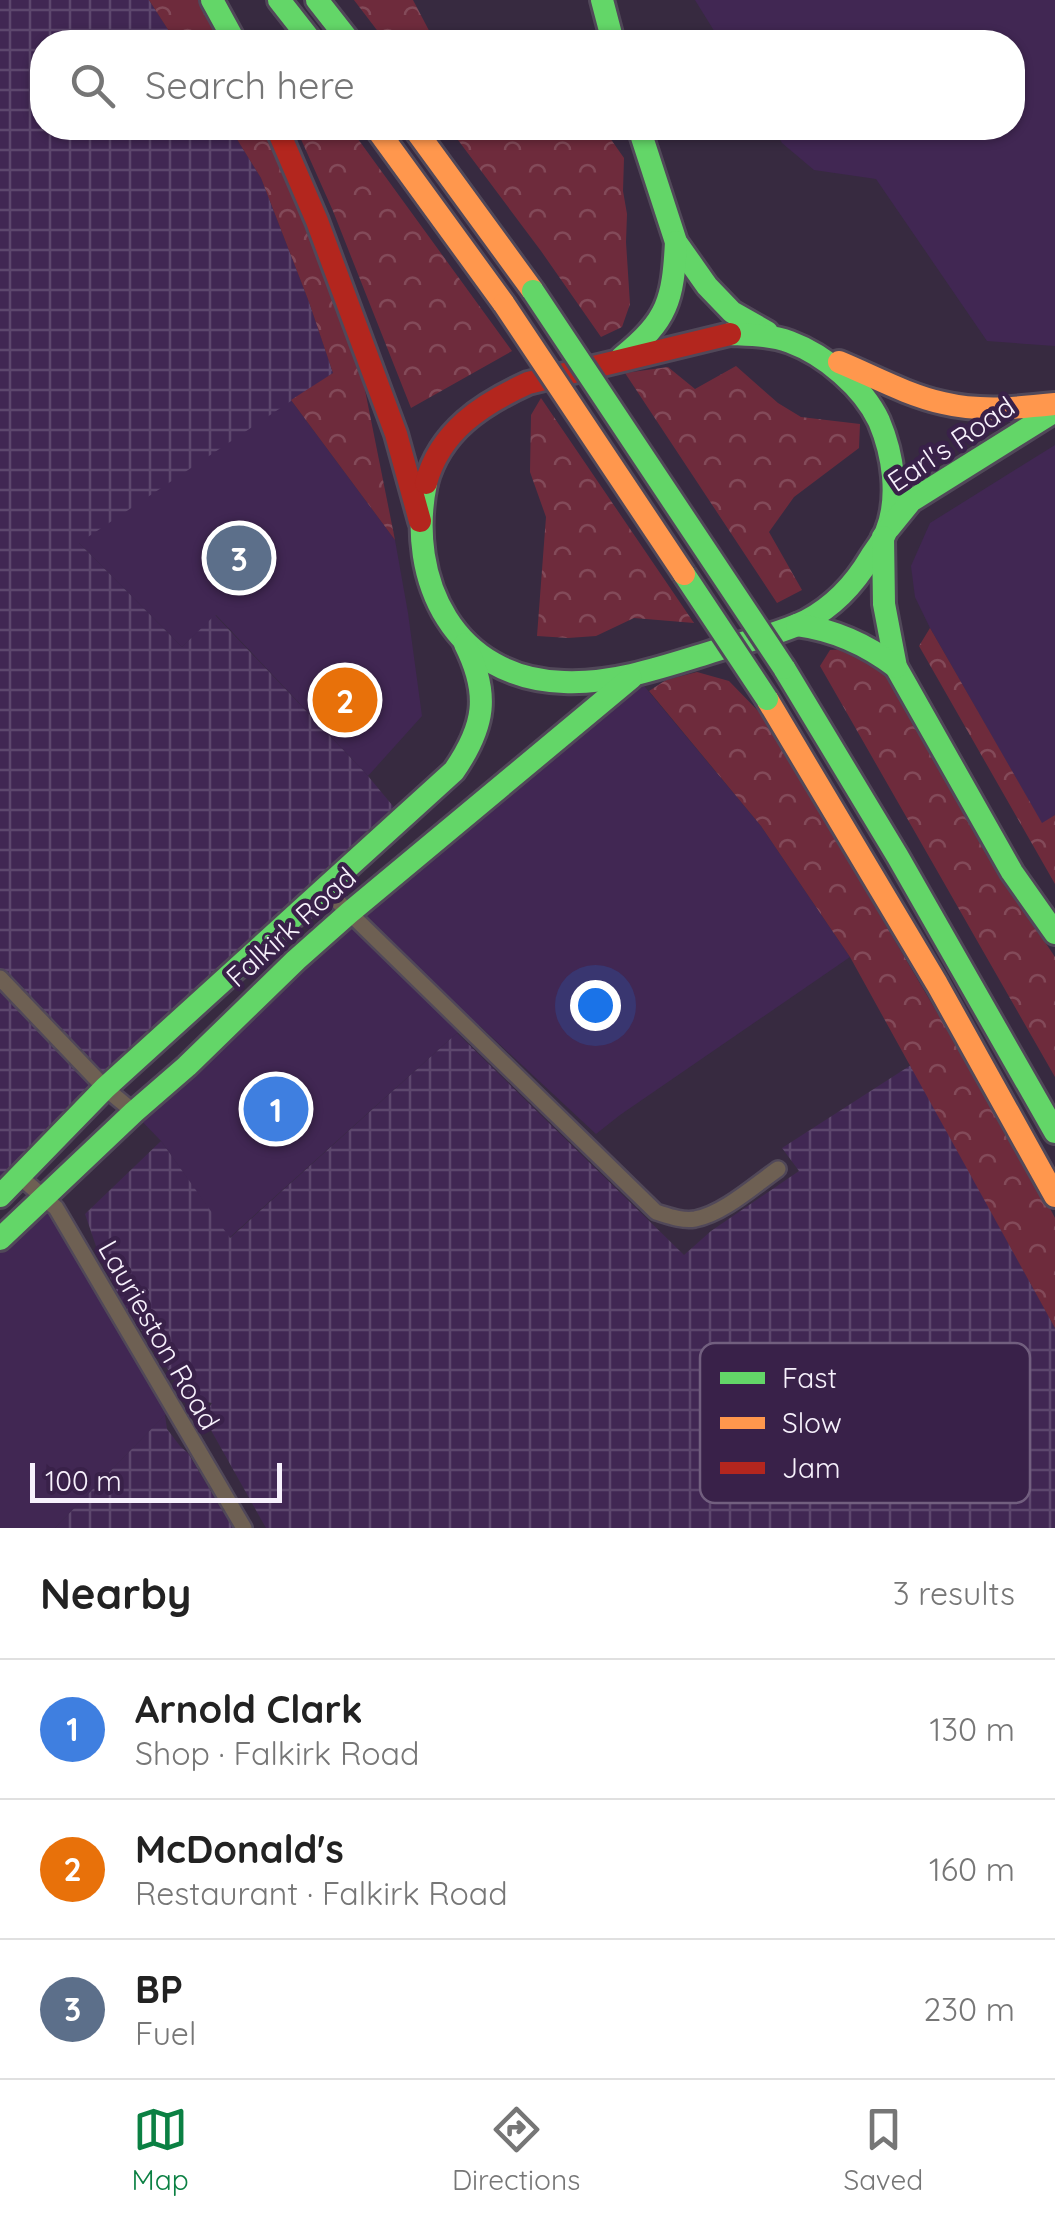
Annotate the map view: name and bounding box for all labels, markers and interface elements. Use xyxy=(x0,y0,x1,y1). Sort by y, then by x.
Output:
search box xyxy=(30,30,1025,140)
icon: search xyxy=(65,58,120,113)
text: Search here xyxy=(145,61,355,109)
street label: Earl's Road xyxy=(881,388,1021,499)
pin: 3 xyxy=(206,520,272,596)
pin: 2 xyxy=(312,662,378,738)
street label: Falkirk Road xyxy=(219,859,363,994)
your location xyxy=(570,980,621,1031)
pin: 1 xyxy=(244,1072,308,1146)
street label: Laurieston Road xyxy=(91,1234,228,1436)
legend xyxy=(700,1343,1030,1503)
text: Fast xyxy=(782,1360,837,1395)
text: Slow xyxy=(782,1405,842,1440)
text: Jam xyxy=(782,1450,841,1485)
scale bar xyxy=(30,1458,282,1502)
text: 100 m xyxy=(45,1463,122,1498)
text: Nearby xyxy=(40,1567,191,1620)
text: 3 results xyxy=(893,1573,1015,1613)
text: Arnold Clark xyxy=(135,1685,363,1733)
text: 1 xyxy=(66,1709,79,1749)
text: 130 m xyxy=(929,1709,1015,1749)
text: Shop · Falkirk Road xyxy=(135,1733,419,1773)
text: McDonald's xyxy=(135,1825,344,1873)
text: 2 xyxy=(63,1849,82,1889)
text: 160 m xyxy=(929,1849,1015,1889)
text: Restaurant · Falkirk Road xyxy=(135,1873,508,1913)
text: BP xyxy=(135,1965,183,2013)
text: 3 xyxy=(64,1989,81,2029)
text: 230 m xyxy=(924,1989,1015,2029)
text: Fuel xyxy=(135,2013,196,2053)
tab: Map xyxy=(132,2102,189,2197)
tab: Directions xyxy=(452,2102,580,2197)
tab: Saved xyxy=(844,2102,923,2197)

